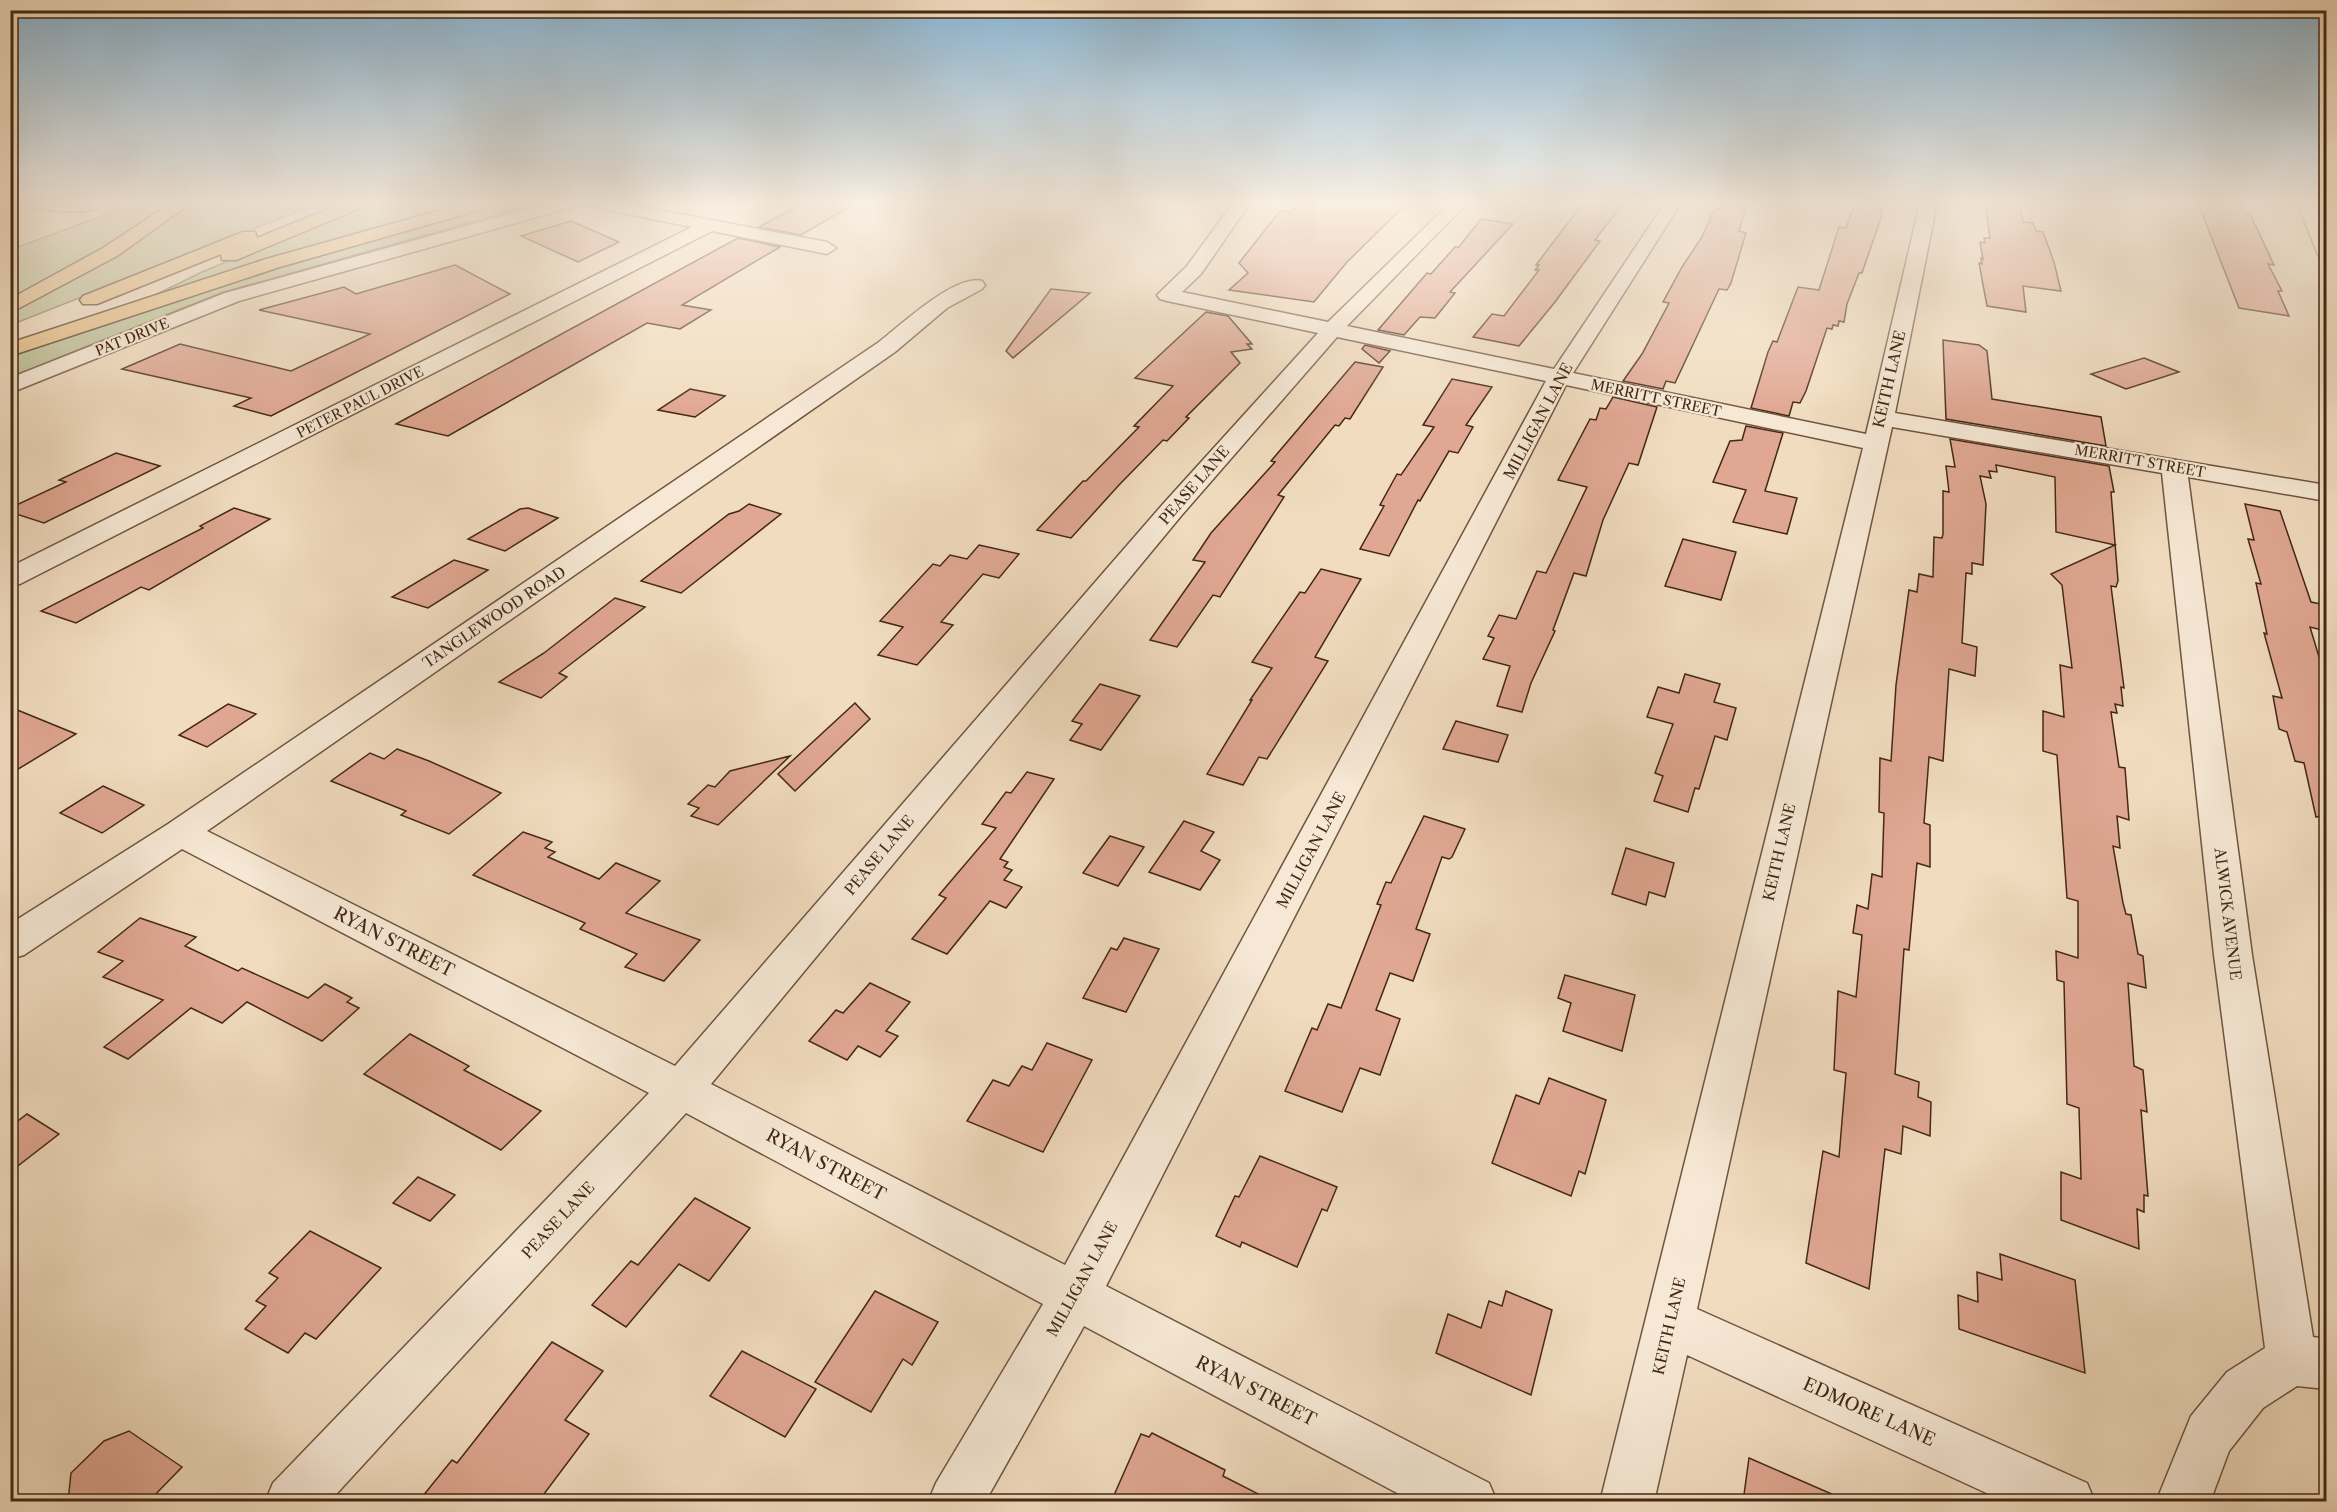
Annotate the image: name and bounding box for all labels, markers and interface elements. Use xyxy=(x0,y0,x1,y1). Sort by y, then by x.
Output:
street label: PAT DRIVE xyxy=(92,314,172,360)
street label: KEITH LANE xyxy=(1869,328,1909,430)
street label: MILLIGAN LANE xyxy=(1499,360,1577,482)
street label: PETER PAUL DRIVE xyxy=(293,362,427,442)
street label: MERRITT STREET xyxy=(1589,375,1723,421)
street label: MERRITT STREET xyxy=(2073,441,2207,481)
street label: PEASE LANE xyxy=(1155,442,1233,528)
street label: TANGLEWOOD ROAD xyxy=(419,562,569,672)
street label: MILLIGAN LANE xyxy=(1272,789,1350,911)
street label: KEITH LANE xyxy=(1759,801,1799,903)
street label: PEASE LANE xyxy=(840,811,918,899)
street label: ALWICK AVENUE xyxy=(2210,846,2246,981)
street label: RYAN STREET xyxy=(330,902,459,982)
street label: RYAN STREET xyxy=(762,1124,890,1206)
street label: PEASE LANE xyxy=(518,1178,598,1262)
street label: MILLIGAN LANE xyxy=(1042,1218,1122,1340)
street label: KEITH LANE xyxy=(1649,1275,1689,1377)
street label: RYAN STREET xyxy=(1192,1351,1321,1431)
street label: EDMORE LANE xyxy=(1800,1373,1938,1451)

